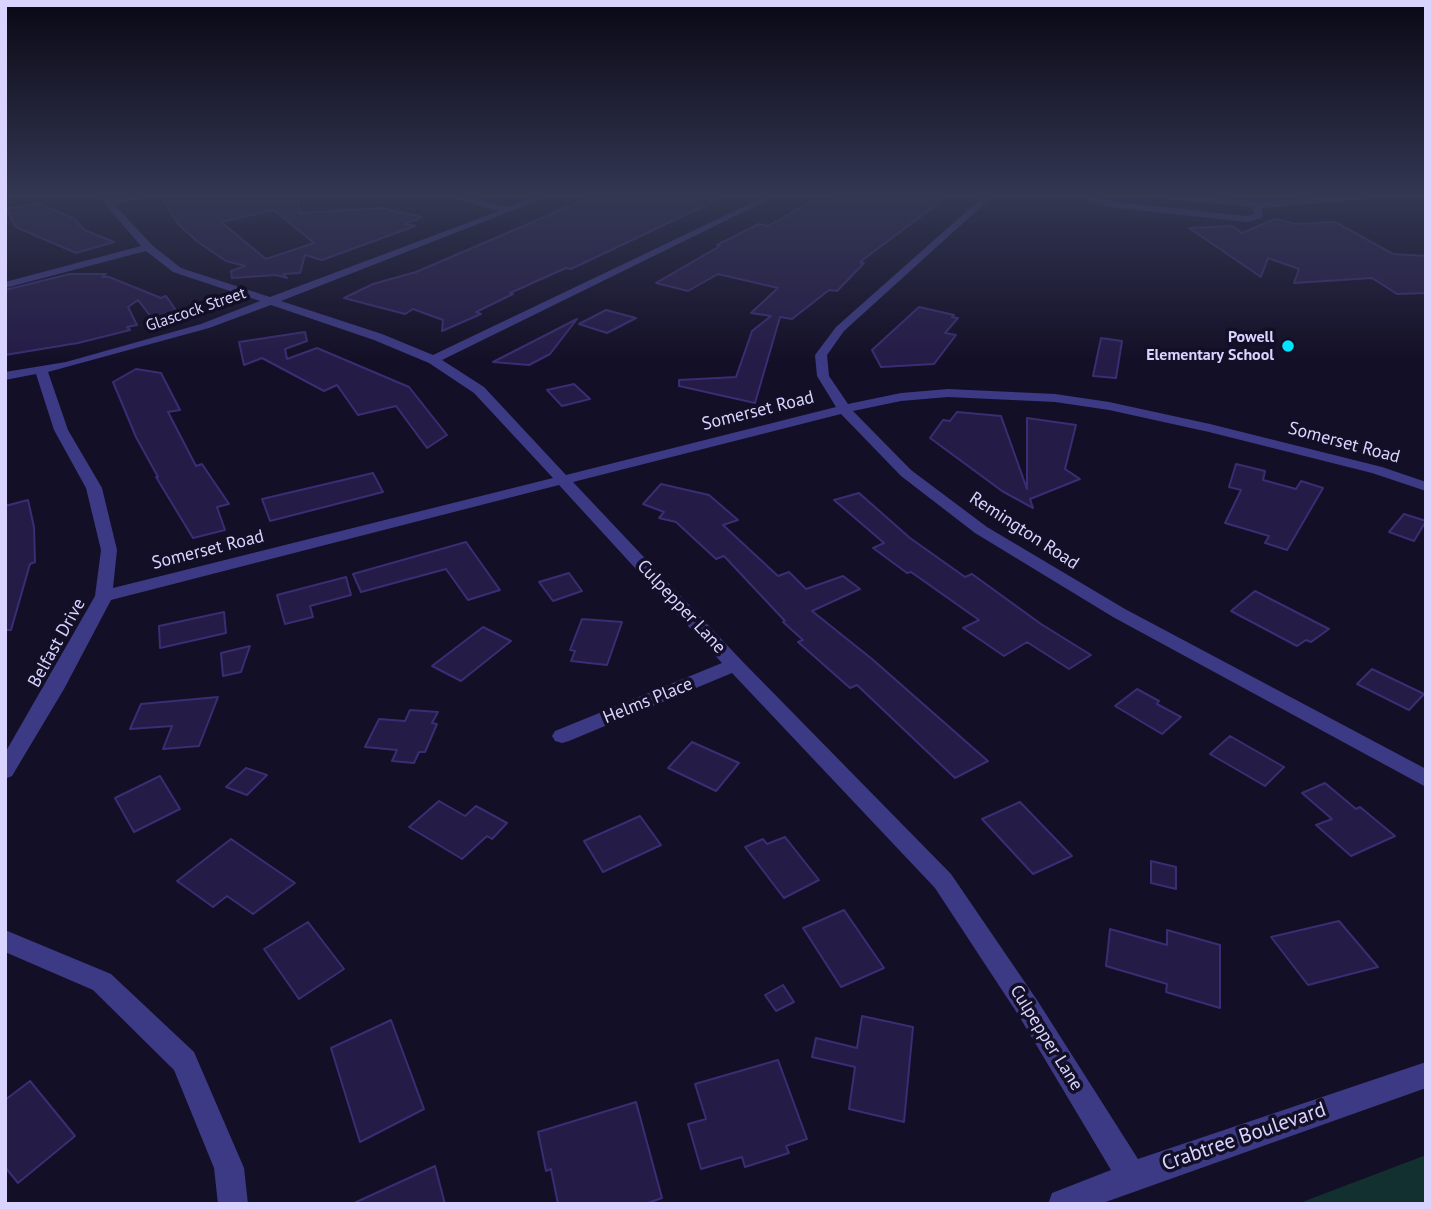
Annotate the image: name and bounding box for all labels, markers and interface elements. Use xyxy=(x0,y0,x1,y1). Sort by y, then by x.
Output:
street label: Glascock Street xyxy=(143,284,249,336)
place label: Powell Elementary School xyxy=(1146,327,1274,365)
marker: Powell Elementary School xyxy=(1280,338,1296,354)
street label: Somerset Road xyxy=(700,387,816,435)
street label: Somerset Road xyxy=(1286,418,1402,468)
street label: Remington Road xyxy=(965,488,1083,574)
street label: Somerset Road xyxy=(150,526,266,574)
street label: Culpepper Lane xyxy=(632,556,730,658)
street label: Belfast Drive xyxy=(24,595,90,691)
street label: Helms Place xyxy=(600,673,696,729)
street label: Culpepper Lane xyxy=(1005,981,1087,1095)
street label: Crabtree Boulevard xyxy=(1159,1097,1329,1177)

